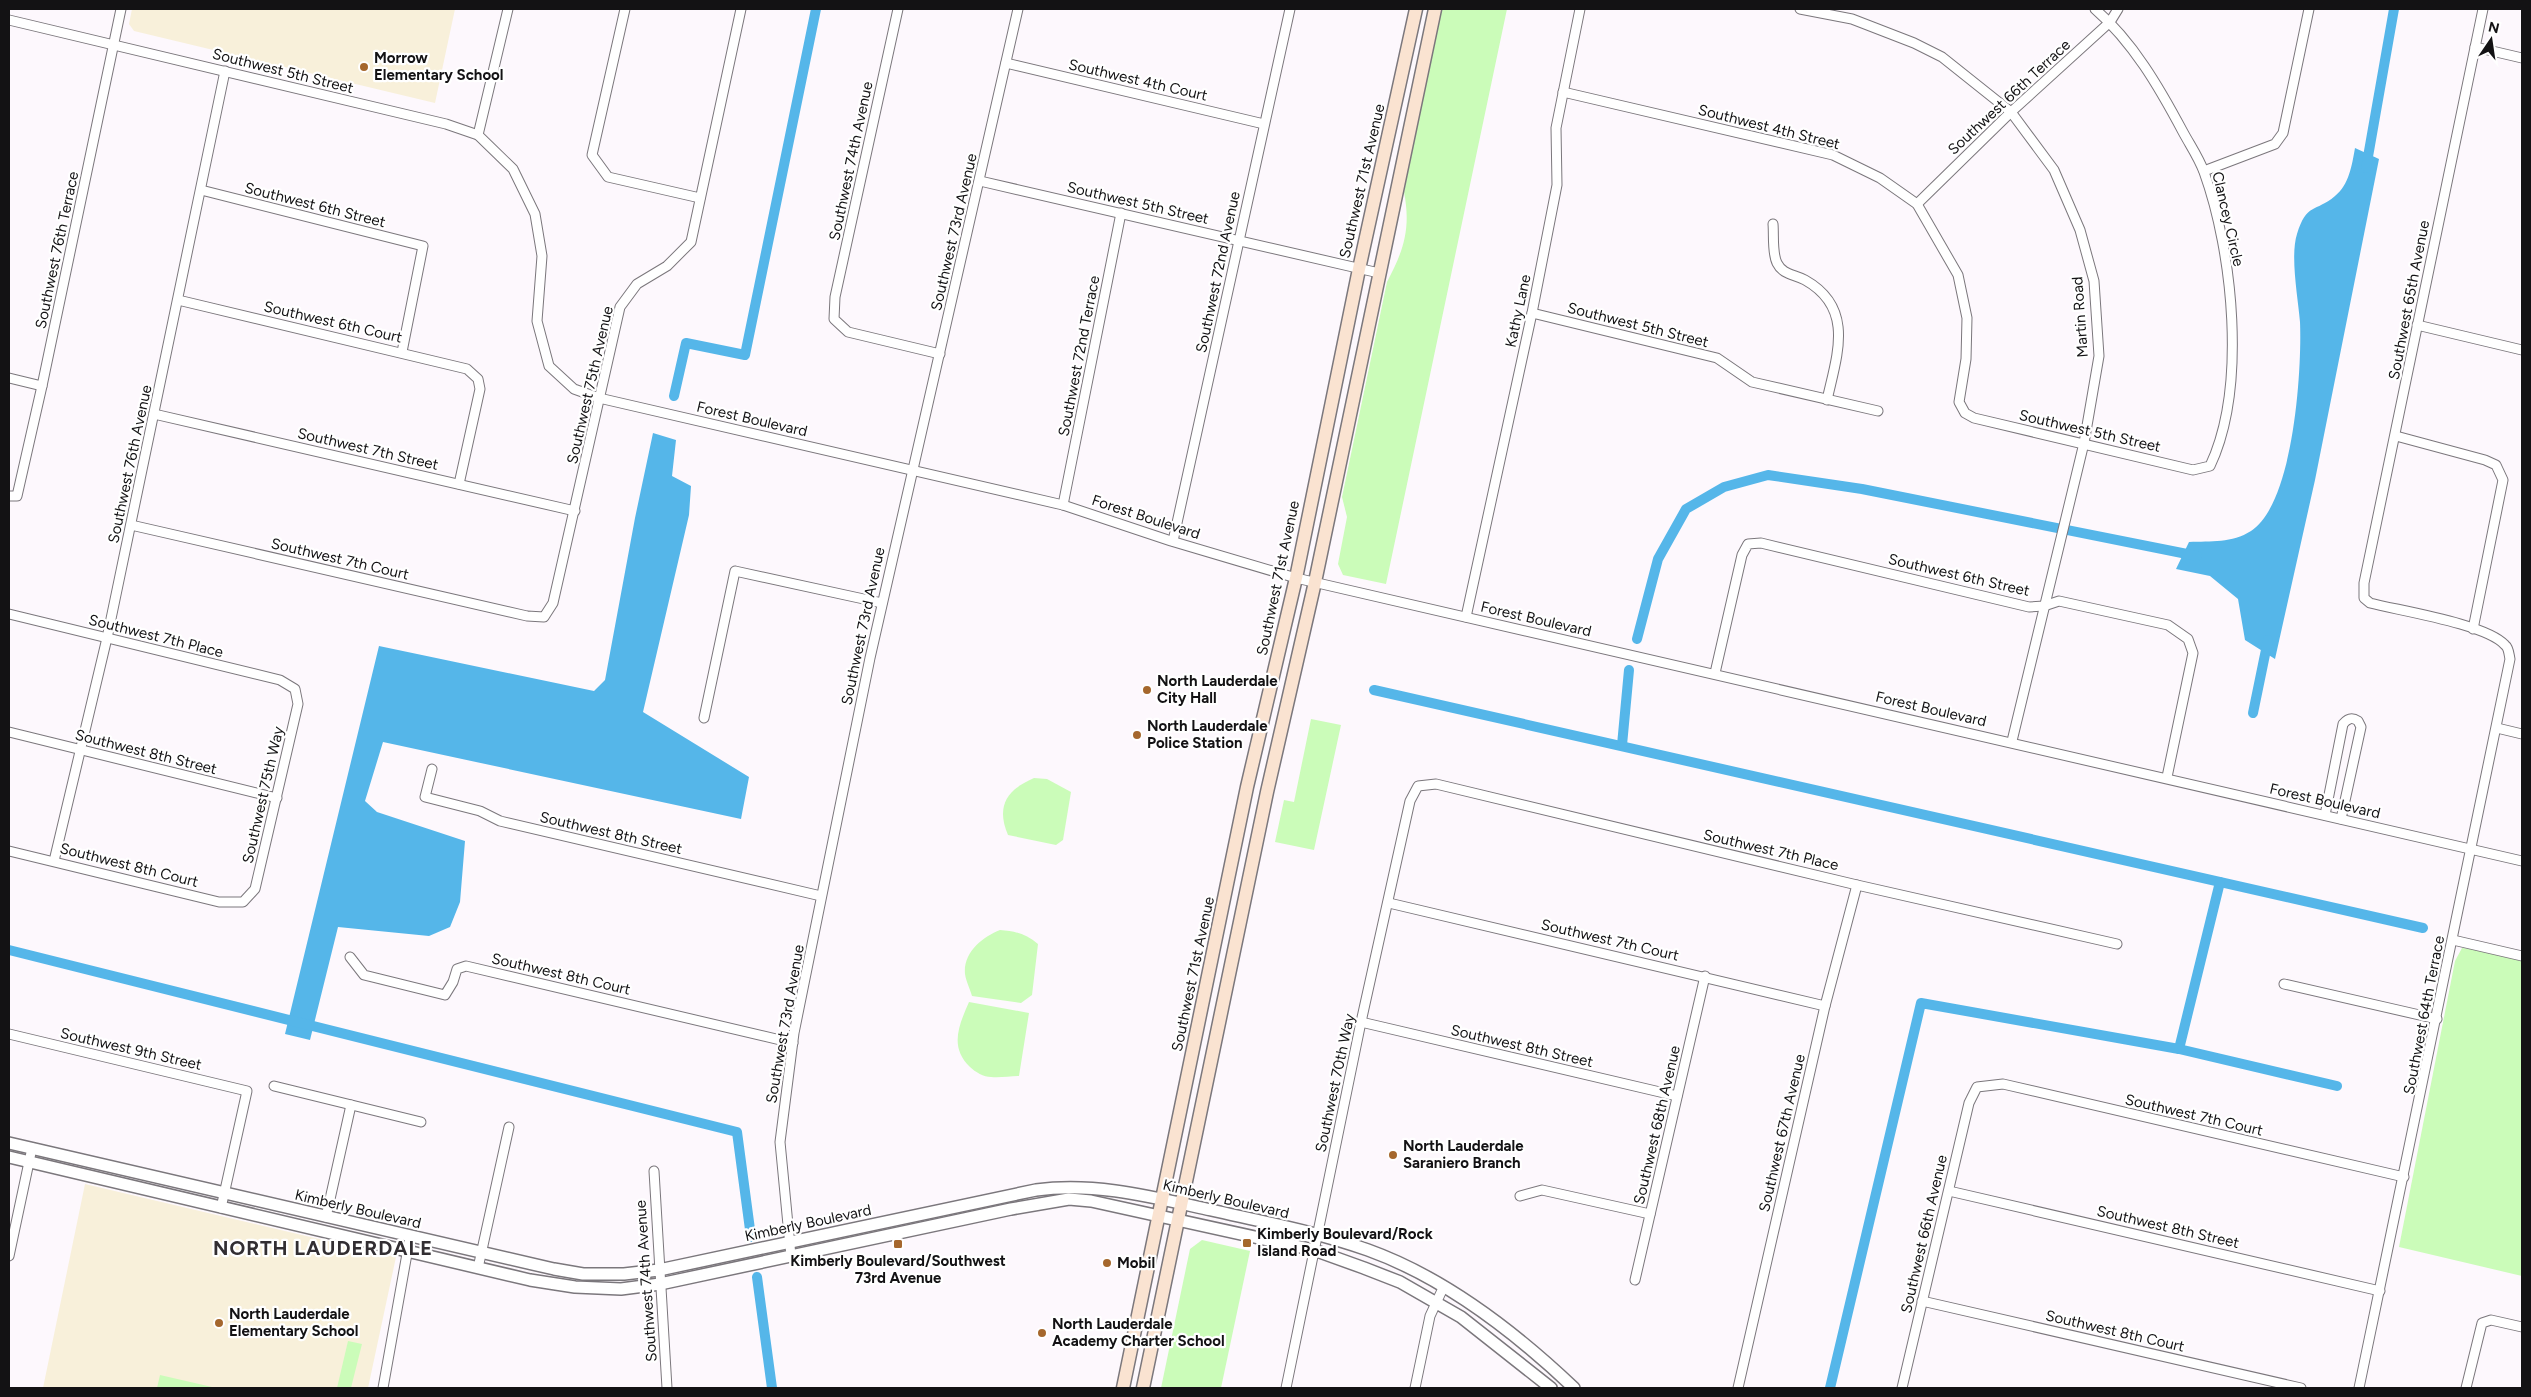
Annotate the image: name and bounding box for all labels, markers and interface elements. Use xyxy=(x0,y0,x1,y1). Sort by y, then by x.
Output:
north arrow xyxy=(2466,15,2516,65)
text: N xyxy=(2487,18,2501,37)
street label: Southwest 66th Terrace xyxy=(1944,36,2074,158)
street label: Southwest 5th Street xyxy=(211,45,356,97)
place label: Morrow Elementary School xyxy=(374,49,504,84)
street label: Southwest 4th Court xyxy=(1067,55,1210,105)
marker: Morrow Elementary School xyxy=(358,61,370,73)
street label: Southwest 74th Avenue xyxy=(825,80,877,242)
street label: Southwest 4th Street xyxy=(1696,101,1842,153)
street label: Southwest 71st Avenue xyxy=(1335,102,1389,260)
street label: Southwest 73rd Avenue xyxy=(927,152,981,312)
street label: Southwest 76th Terrace xyxy=(32,170,82,330)
street label: Clancey Circle xyxy=(2208,170,2248,268)
street label: Southwest 5th Street xyxy=(1065,178,1211,228)
street label: Southwest 6th Street xyxy=(243,179,388,231)
street label: Southwest 72nd Avenue xyxy=(1192,190,1244,354)
street label: Southwest 65th Avenue xyxy=(2385,219,2433,381)
street label: Kathy Lane xyxy=(1501,273,1535,349)
street label: Southwest 72nd Terrace xyxy=(1055,274,1103,438)
street label: Martin Road xyxy=(2068,276,2092,358)
street label: Southwest 6th Court xyxy=(262,297,404,347)
street label: Southwest 5th Street xyxy=(1566,299,1711,351)
street label: Southwest 75th Avenue xyxy=(563,304,617,466)
street label: Southwest 76th Avenue xyxy=(104,383,156,545)
street label: Forest Boulevard xyxy=(695,398,809,440)
street label: Southwest 5th Street xyxy=(2017,406,2163,456)
street label: Southwest 7th Street xyxy=(296,424,441,474)
street label: Forest Boulevard xyxy=(1089,491,1203,543)
street label: Southwest 71st Avenue xyxy=(1253,499,1303,657)
street label: Southwest 7th Court xyxy=(269,534,411,584)
street label: Southwest 73rd Avenue xyxy=(837,545,889,707)
street label: Southwest 6th Street xyxy=(1887,550,2032,600)
street label: Forest Boulevard xyxy=(1479,598,1593,640)
street label: Southwest 7th Place xyxy=(87,611,225,661)
place label: North Lauderdale City Hall xyxy=(1157,672,1278,707)
marker: North Lauderdale City Hall xyxy=(1141,684,1153,696)
street label: Forest Boulevard xyxy=(1874,688,1988,730)
place label: North Lauderdale Police Station xyxy=(1147,717,1268,752)
street label: Southwest 75th Way xyxy=(238,725,288,865)
street label: Southwest 8th Street xyxy=(73,726,219,778)
marker: North Lauderdale Police Station xyxy=(1131,729,1143,741)
street label: Forest Boulevard xyxy=(2268,780,2382,822)
street label: Southwest 8th Street xyxy=(538,808,684,858)
street label: Southwest 7th Place xyxy=(1702,826,1840,874)
street label: Southwest 8th Court xyxy=(58,839,200,891)
street label: Southwest 71st Avenue xyxy=(1168,895,1218,1053)
street label: Southwest 7th Court xyxy=(1539,915,1681,965)
street label: Southwest 64th Terrace xyxy=(2400,934,2448,1096)
street label: Southwest 73rd Avenue xyxy=(762,943,808,1105)
street label: Southwest 8th Court xyxy=(490,949,632,999)
street label: Southwest 70th Way xyxy=(1312,1012,1358,1154)
street label: Southwest 8th Street xyxy=(1449,1021,1595,1071)
street label: Southwest 9th Street xyxy=(59,1024,204,1074)
street label: Southwest 68th Avenue xyxy=(1630,1044,1684,1206)
street label: Southwest 67th Avenue xyxy=(1755,1052,1809,1214)
street label: Southwest 7th Court xyxy=(2123,1090,2265,1140)
place label: North Lauderdale Saraniero Branch xyxy=(1403,1137,1524,1172)
marker: North Lauderdale Saraniero Branch xyxy=(1387,1149,1399,1161)
street label: Southwest 66th Avenue xyxy=(1897,1153,1951,1315)
street label: Kimberly Boulevard xyxy=(1161,1176,1291,1222)
street label: Kimberly Boulevard xyxy=(293,1186,423,1232)
street label: Southwest 74th Avenue xyxy=(631,1199,661,1363)
street label: Kimberly Boulevard xyxy=(743,1201,873,1245)
street label: Southwest 8th Street xyxy=(2095,1202,2241,1252)
place label: Kimberly Boulevard/Rock Island Road xyxy=(1257,1225,1433,1260)
district label: NORTH LAUDERDALE xyxy=(213,1236,433,1260)
marker: Kimberly Boulevard/Rock Island Road xyxy=(1241,1237,1253,1249)
marker: Kimberly Boulevard/Southwest 73rd Avenue xyxy=(892,1238,904,1250)
place label: Kimberly Boulevard/Southwest 73rd Avenue xyxy=(790,1252,1006,1287)
place label: Mobil xyxy=(1117,1254,1155,1272)
marker: Mobil xyxy=(1101,1257,1113,1269)
place label: North Lauderdale Elementary School xyxy=(229,1305,359,1340)
street label: Southwest 8th Court xyxy=(2044,1306,2186,1356)
place label: North Lauderdale Academy Charter School xyxy=(1052,1315,1225,1350)
marker: North Lauderdale Elementary School xyxy=(213,1317,225,1329)
marker: North Lauderdale Academy Charter School xyxy=(1036,1327,1048,1339)

